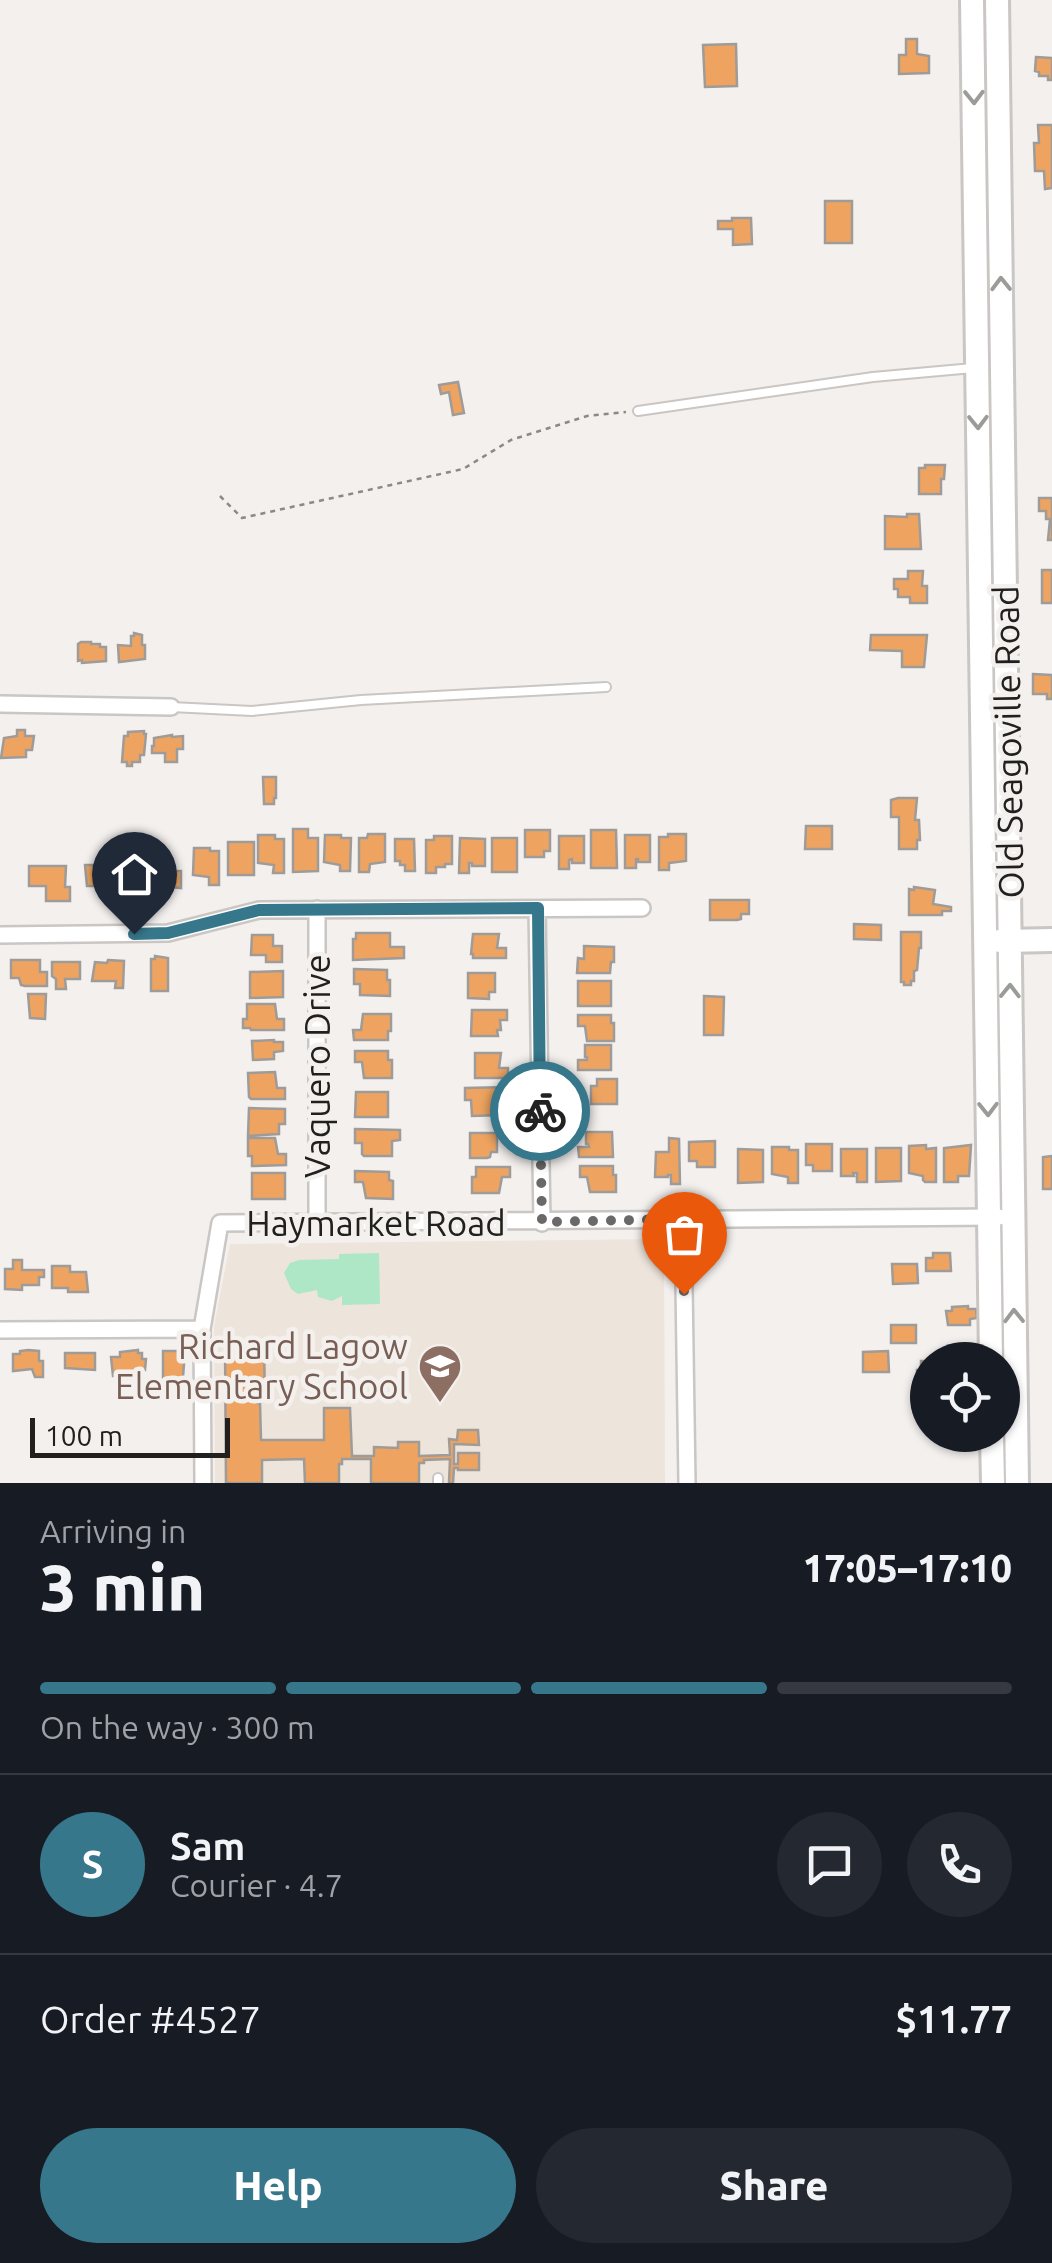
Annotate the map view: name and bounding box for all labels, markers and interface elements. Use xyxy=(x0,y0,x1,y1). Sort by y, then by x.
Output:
one-way arrow xyxy=(963,90,984,106)
one-way arrow xyxy=(990,275,1012,290)
one-way arrow xyxy=(968,415,989,431)
street label: Old Seagoville Road xyxy=(985,585,1031,899)
pin xyxy=(92,832,177,935)
icon: home xyxy=(107,847,162,902)
street label: Vaquero Drive xyxy=(297,954,337,1178)
one-way arrow xyxy=(999,982,1021,998)
courier xyxy=(490,1061,590,1161)
icon: bike xyxy=(513,1084,568,1139)
one-way arrow xyxy=(977,1102,999,1117)
pin xyxy=(642,1192,727,1295)
street label: Haymarket Road xyxy=(246,1203,506,1243)
icon: bag xyxy=(657,1207,712,1262)
one-way arrow xyxy=(1003,1307,1025,1322)
place label: Richard Lagow Elementary School xyxy=(115,1326,408,1406)
map controls xyxy=(910,1342,1020,1452)
button: locate xyxy=(910,1342,1020,1452)
school or university icon: Richard Lagow Elementary School xyxy=(417,1343,463,1404)
scale bar xyxy=(30,1413,230,1458)
text: 100 m xyxy=(45,1420,123,1451)
text: Arriving in xyxy=(40,1513,186,1549)
text: 17:05–17:10 xyxy=(803,1547,1012,1589)
text: 3 min xyxy=(40,1550,205,1623)
text: On the way · 300 m xyxy=(40,1709,315,1745)
button: chat xyxy=(777,1812,882,1917)
button: phone xyxy=(907,1812,1012,1917)
text: Sam xyxy=(170,1825,245,1867)
text: S xyxy=(82,1843,103,1885)
text: Courier · 4.7 xyxy=(170,1867,343,1903)
text: Order #4527 xyxy=(40,1998,261,2040)
text: $11.77 xyxy=(895,1998,1012,2040)
button: Help xyxy=(40,2128,516,2243)
button: Share xyxy=(536,2128,1012,2243)

